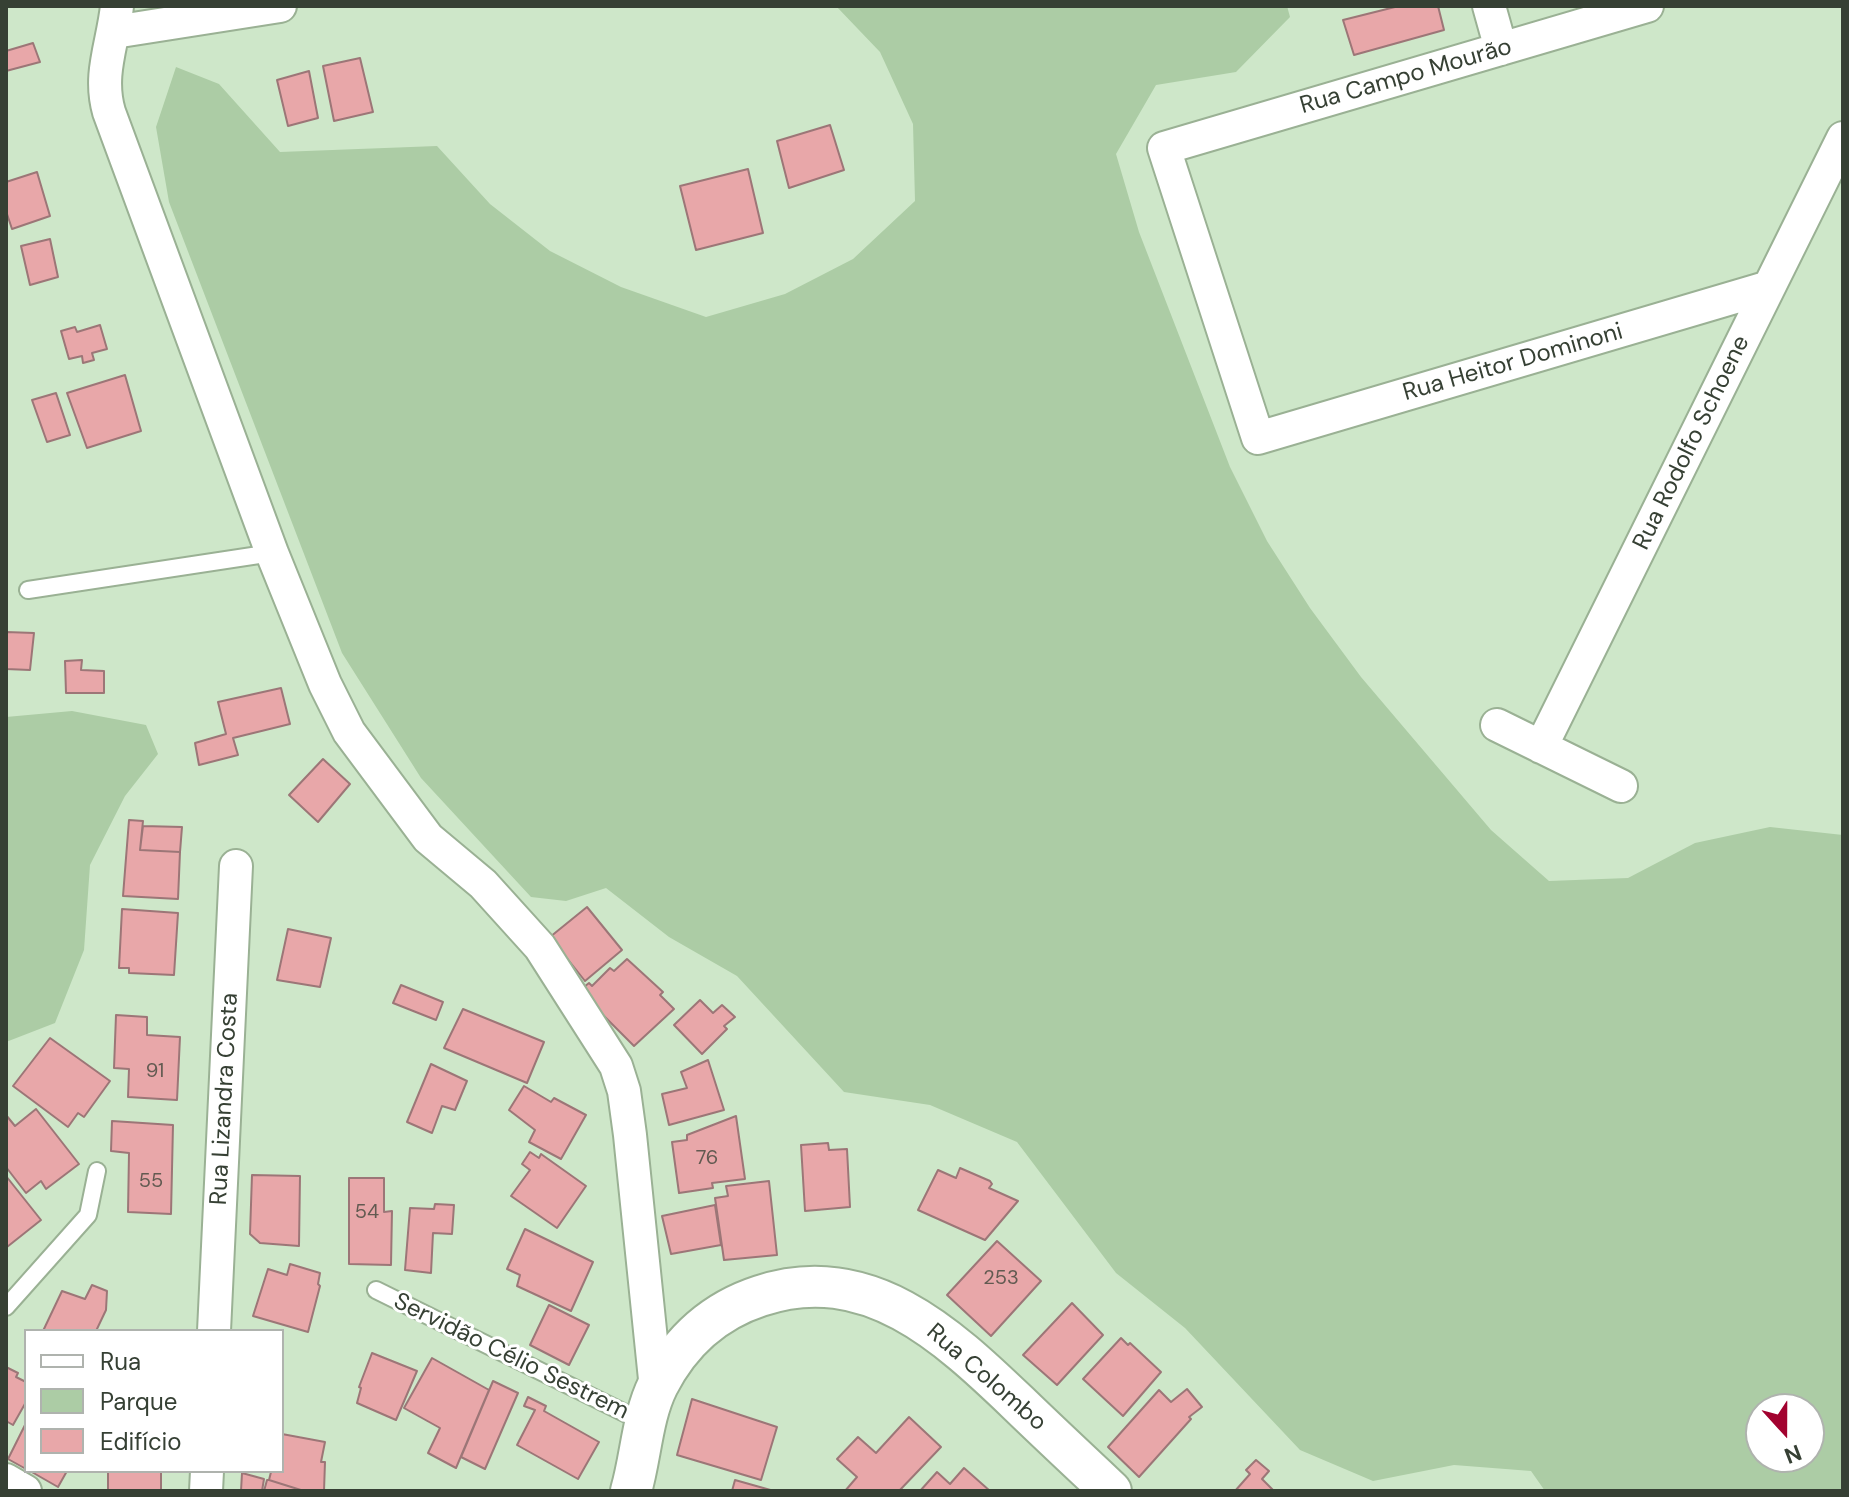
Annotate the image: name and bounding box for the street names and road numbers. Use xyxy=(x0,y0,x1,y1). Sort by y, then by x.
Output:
street label: Rua Campo Mourão xyxy=(1297,33,1515,121)
street label: Rua Heitor Dominoni xyxy=(1400,318,1626,408)
street label: Rua Rodolfo Schoene xyxy=(1628,331,1756,555)
street label: Rua Lizandra Costa xyxy=(205,992,245,1206)
street label: Servidão Célio Sestrem xyxy=(389,1287,633,1427)
street label: Rua Colombo xyxy=(920,1318,1052,1438)

